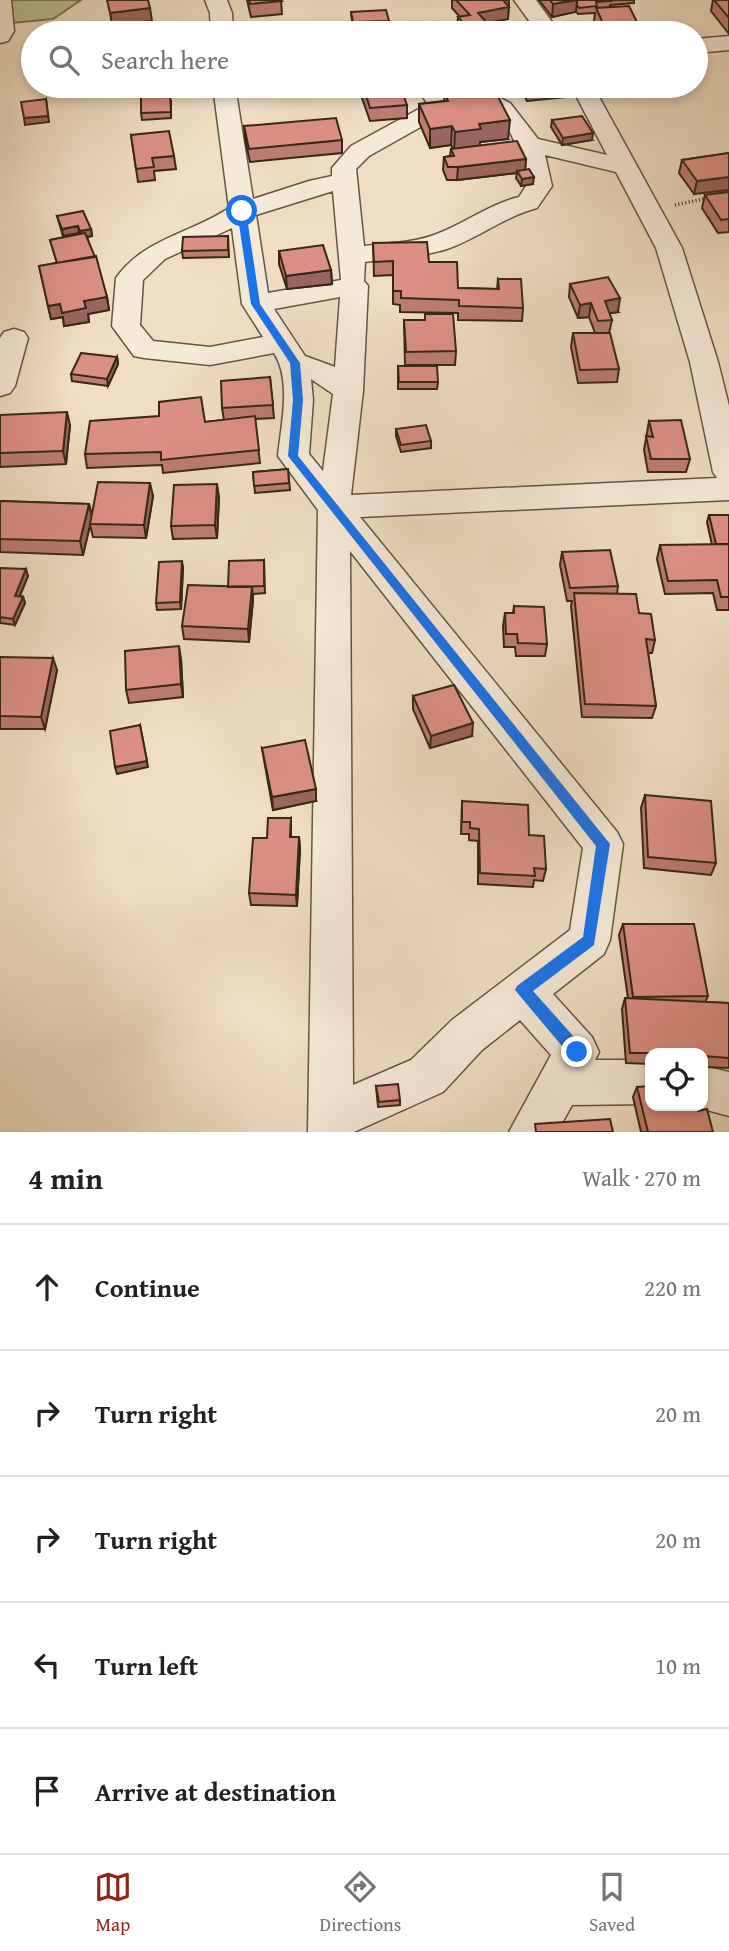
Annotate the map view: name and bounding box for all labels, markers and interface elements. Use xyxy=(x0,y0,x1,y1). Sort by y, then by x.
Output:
search box xyxy=(21,21,708,98)
text: Search here xyxy=(101,40,229,79)
icon: search xyxy=(45,41,83,79)
route start xyxy=(226,195,257,226)
route end xyxy=(561,1036,592,1067)
map controls xyxy=(645,1048,708,1111)
button: locate xyxy=(645,1048,708,1111)
text: 4 min xyxy=(28,1156,103,1200)
text: Walk · 270 m xyxy=(582,1161,701,1194)
icon: ahead xyxy=(28,1268,66,1306)
text: Continue xyxy=(95,1268,200,1307)
text: 220 m xyxy=(644,1271,701,1304)
icon: right xyxy=(28,1394,66,1432)
text: Turn right xyxy=(95,1394,217,1433)
text: 20 m xyxy=(655,1397,701,1430)
icon: right xyxy=(28,1520,66,1558)
text: Turn right xyxy=(95,1520,217,1559)
text: 20 m xyxy=(655,1523,701,1556)
icon: left xyxy=(28,1646,66,1684)
text: Turn left xyxy=(95,1646,198,1685)
text: 10 m xyxy=(655,1649,701,1682)
icon: arrive xyxy=(28,1772,66,1810)
text: Arrive at destination xyxy=(95,1772,336,1811)
tab: Map xyxy=(94,1868,132,1938)
tab: Directions xyxy=(320,1868,401,1938)
tab: Saved xyxy=(589,1868,635,1938)

